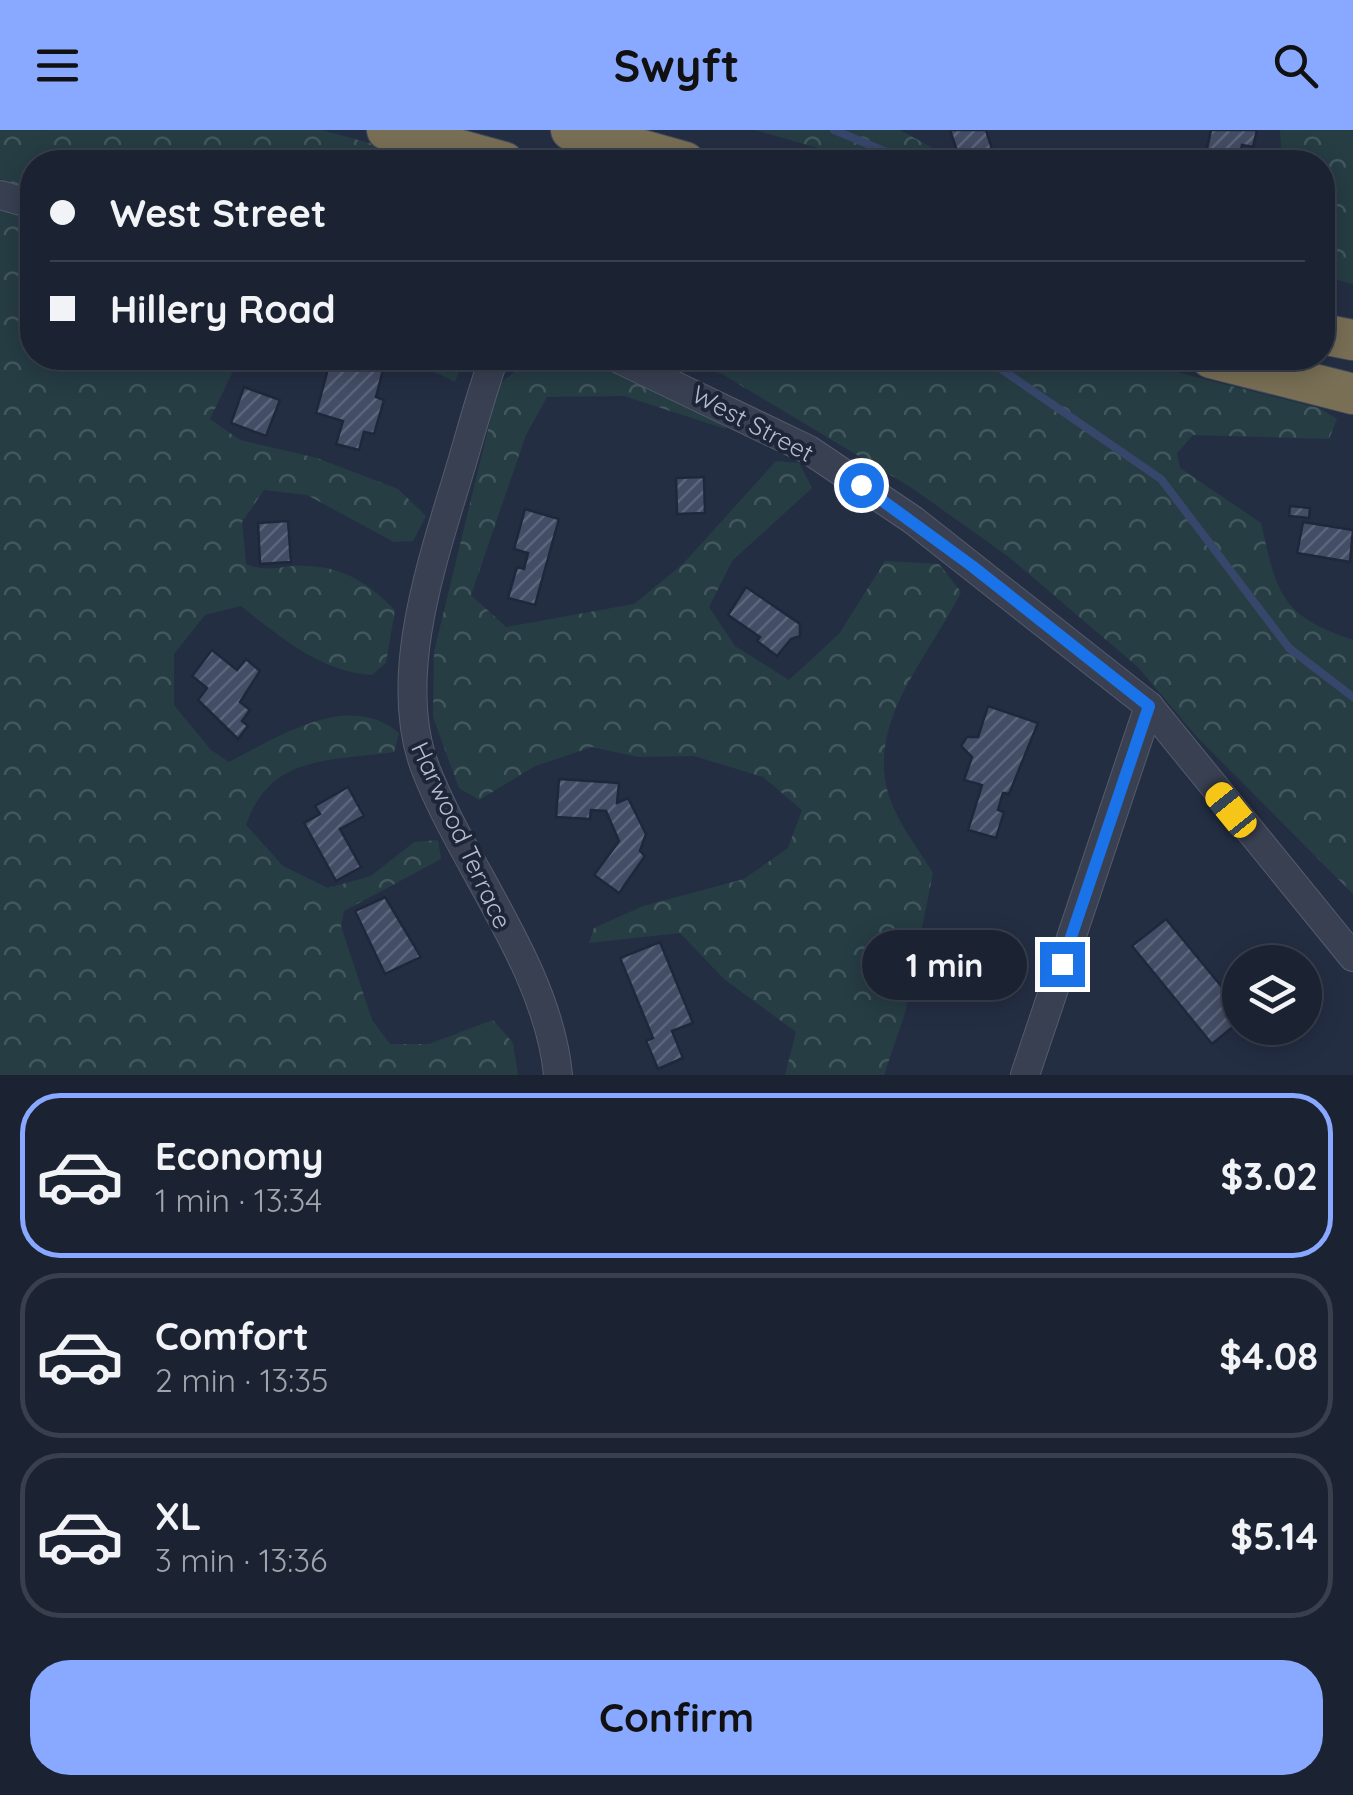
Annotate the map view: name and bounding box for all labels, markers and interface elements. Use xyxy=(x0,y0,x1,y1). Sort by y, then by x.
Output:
text: Swyft xyxy=(613,37,740,93)
icon: menu xyxy=(30,38,85,93)
icon: search xyxy=(1268,38,1323,93)
text: West Street xyxy=(110,189,326,237)
text: Hillery Road xyxy=(110,285,336,333)
street label: West Street xyxy=(687,378,819,468)
route start xyxy=(839,463,884,508)
street label: Harwood Terrace xyxy=(405,737,519,933)
car xyxy=(1200,777,1262,843)
callout: 1 min xyxy=(862,929,1027,999)
route end xyxy=(1040,942,1085,987)
text: 1 min xyxy=(906,945,983,985)
map controls xyxy=(1222,945,1322,1045)
button: layers xyxy=(1222,945,1322,1045)
icon: car xyxy=(35,1131,125,1221)
text: Economy xyxy=(155,1132,324,1180)
text: $3.02 xyxy=(1220,1152,1318,1200)
text: 1 min · 13:34 xyxy=(155,1180,322,1220)
icon: car xyxy=(35,1311,125,1401)
text: Comfort xyxy=(155,1312,309,1360)
text: $4.08 xyxy=(1219,1332,1318,1380)
text: 2 min · 13:35 xyxy=(155,1360,329,1400)
icon: car xyxy=(35,1491,125,1581)
text: XL xyxy=(155,1492,201,1540)
text: $5.14 xyxy=(1230,1512,1318,1560)
text: 3 min · 13:36 xyxy=(155,1540,327,1580)
button: Confirm xyxy=(30,1660,1323,1775)

